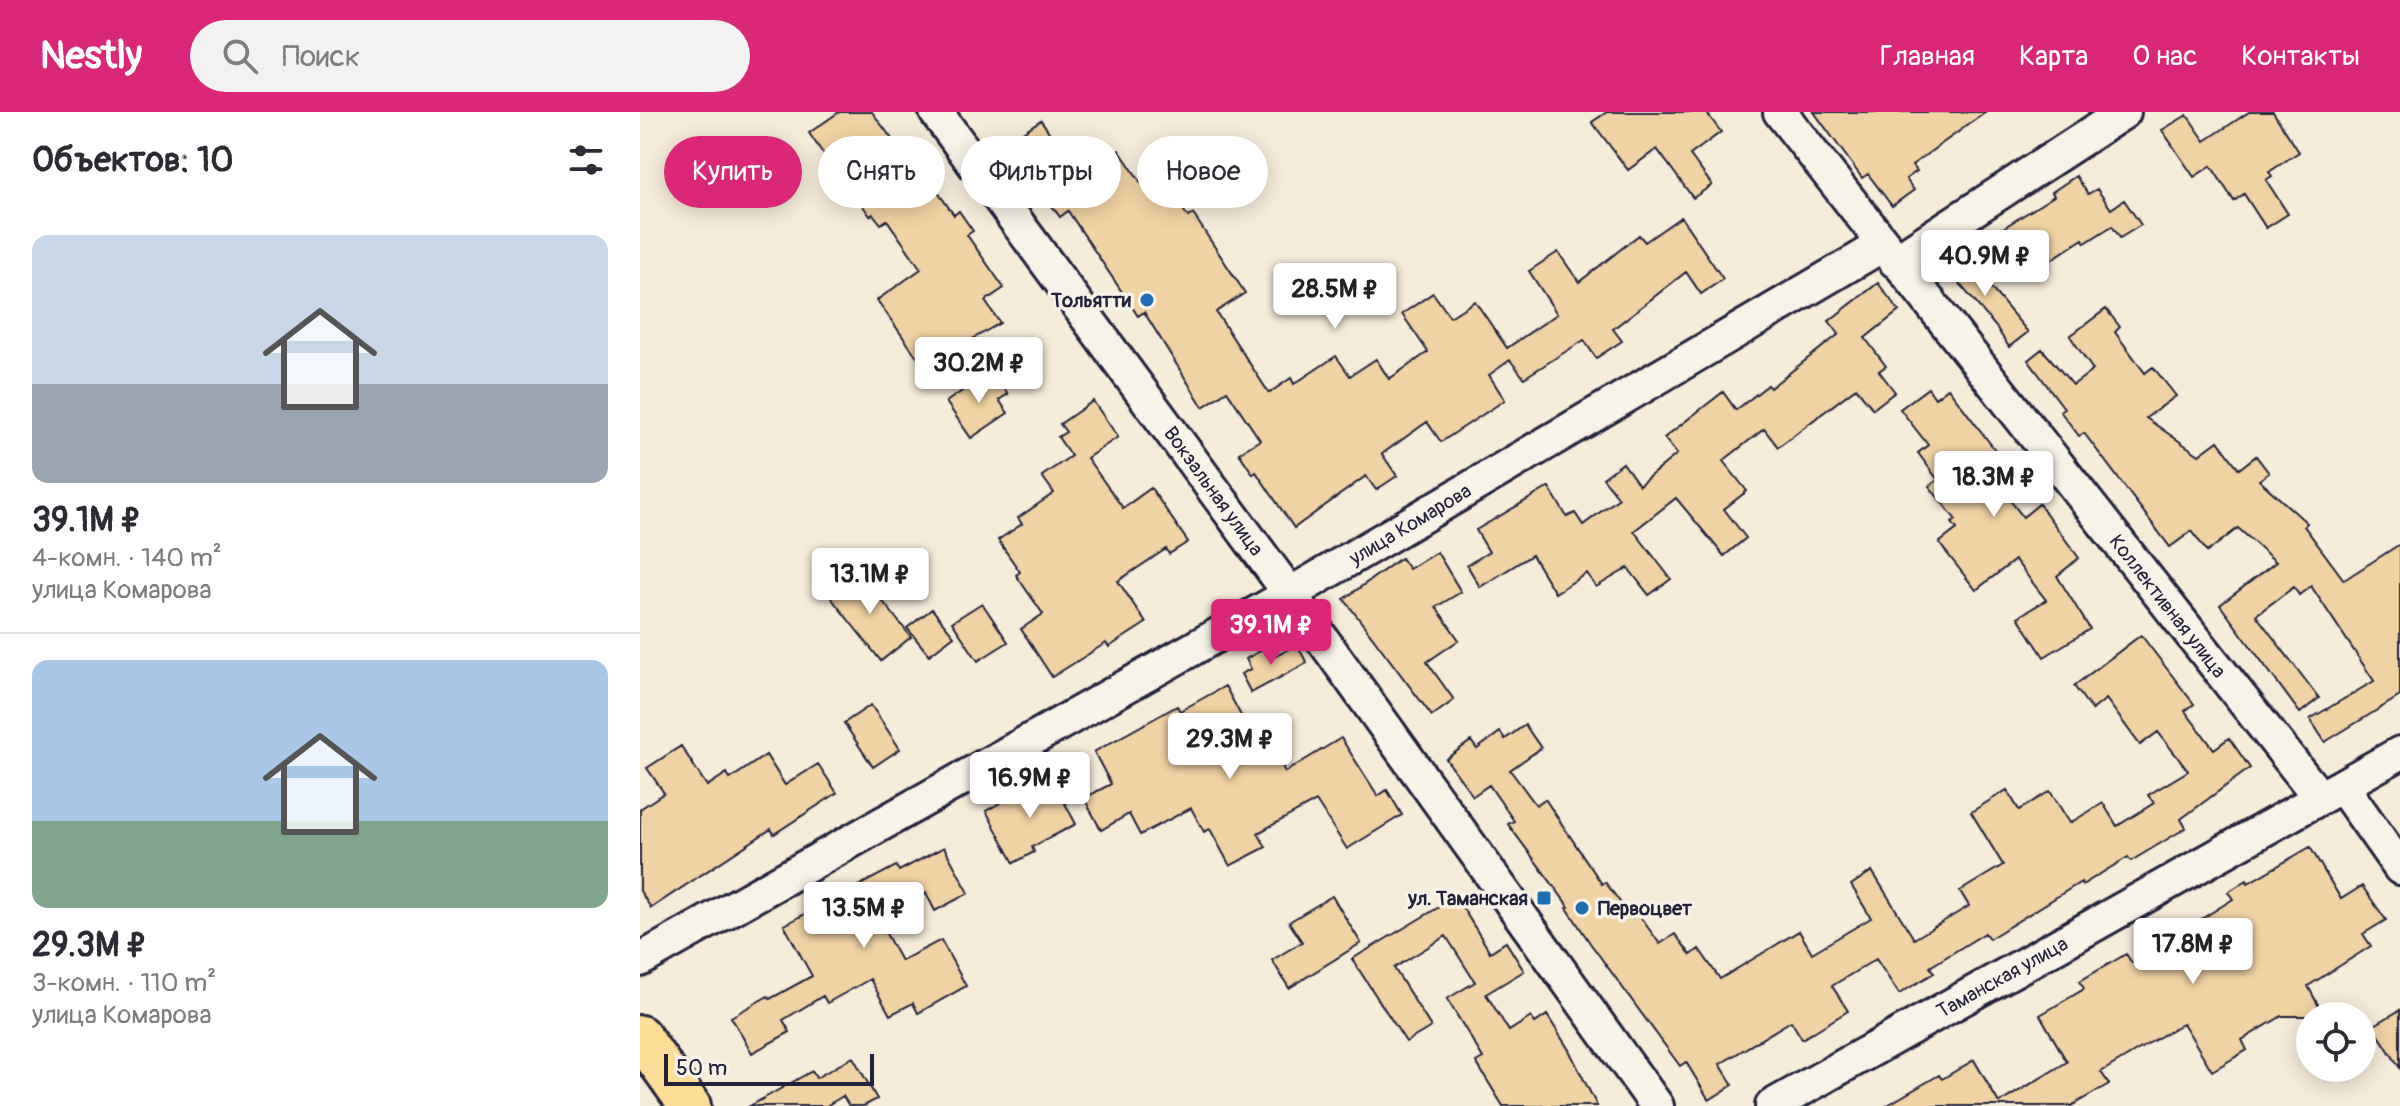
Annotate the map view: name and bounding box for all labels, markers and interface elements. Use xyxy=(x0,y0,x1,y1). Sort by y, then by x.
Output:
search box xyxy=(190,20,750,92)
text: Nestly xyxy=(40,32,142,80)
icon: search xyxy=(218,34,262,78)
text: Поиск xyxy=(282,38,360,75)
text: Главная xyxy=(1880,39,1975,74)
text: Карта xyxy=(2019,39,2088,74)
text: О нас xyxy=(2132,39,2197,74)
text: Контакты xyxy=(2241,39,2360,74)
chip: Купить xyxy=(664,136,802,208)
chip: Снять xyxy=(818,136,945,208)
chip: Фильтры xyxy=(961,136,1121,208)
chip: Новое xyxy=(1137,136,1268,208)
icon: filters xyxy=(564,138,608,182)
text: Объектов: 10 xyxy=(32,139,233,182)
pin: 40.9M ₽ xyxy=(1911,230,2059,298)
text: 40.9M ₽ xyxy=(1939,240,2031,272)
pin: 28.5M ₽ xyxy=(1261,263,1409,331)
text: 28.5M ₽ xyxy=(1291,273,1379,305)
icon: home xyxy=(248,287,392,431)
place label: Тольятти xyxy=(1050,288,1131,313)
marker: Тольятти xyxy=(1138,291,1156,309)
pin: 30.2M ₽ xyxy=(905,337,1053,405)
text: 30.2M ₽ xyxy=(933,347,1025,379)
street label: Вокзальная улица xyxy=(1158,422,1269,561)
pin: 18.3M ₽ xyxy=(1920,451,2068,519)
text: 18.3M ₽ xyxy=(1952,461,2036,493)
street label: улица Комарова xyxy=(1344,478,1476,571)
text: 39.1M ₽ xyxy=(32,499,141,542)
street label: Коллективная улица xyxy=(2104,530,2231,683)
text: 4-комн. · 140 m² xyxy=(32,542,222,574)
pin: 13.1M ₽ xyxy=(796,548,944,616)
text: 13.1M ₽ xyxy=(830,558,910,590)
text: улица Комарова xyxy=(32,574,212,606)
pin: 39.1M ₽ xyxy=(1197,599,1345,667)
text: 39.1M ₽ xyxy=(1229,609,1313,641)
icon: home xyxy=(248,712,392,856)
pin: 29.3M ₽ xyxy=(1156,713,1304,781)
text: 29.3M ₽ xyxy=(1186,723,1274,755)
pin: 16.9M ₽ xyxy=(956,752,1104,820)
text: 16.9M ₽ xyxy=(988,762,1072,794)
pin: 13.5M ₽ xyxy=(790,882,938,950)
place label: ул. Таманская xyxy=(1407,886,1528,911)
marker: ул. Таманская xyxy=(1535,889,1553,907)
text: 13.5M ₽ xyxy=(822,892,906,924)
place label: Первоцвет xyxy=(1598,896,1693,921)
marker: Первоцвет xyxy=(1573,899,1591,917)
pin: 17.8M ₽ xyxy=(2119,918,2267,986)
text: 29.3M ₽ xyxy=(32,924,147,967)
text: 17.8M ₽ xyxy=(2152,928,2234,960)
street label: Таманская улица xyxy=(1932,931,2072,1024)
text: 3-комн. · 110 m² xyxy=(32,967,216,999)
text: улица Комарова xyxy=(32,999,212,1031)
map controls xyxy=(2296,1002,2376,1082)
button: locate xyxy=(2296,1002,2376,1082)
scale bar xyxy=(664,1050,874,1086)
text: 50 m xyxy=(676,1054,727,1082)

